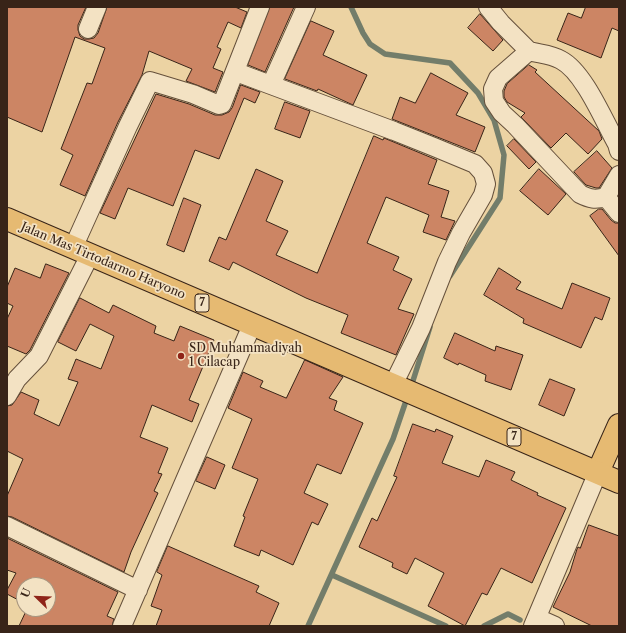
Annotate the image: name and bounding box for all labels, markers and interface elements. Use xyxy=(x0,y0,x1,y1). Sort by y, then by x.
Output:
street label: Jalan Mas Tirtodarmo Haryono xyxy=(19,220,187,302)
road number: 7 xyxy=(195,294,209,312)
place label: SD Muhammadiyah 1 Cilacap xyxy=(189,342,302,370)
marker: SD Muhammadiyah 1 Cilacap xyxy=(176,351,186,361)
road number: 7 xyxy=(507,428,521,446)
north arrow xyxy=(16,577,56,617)
text: U xyxy=(18,586,34,600)

